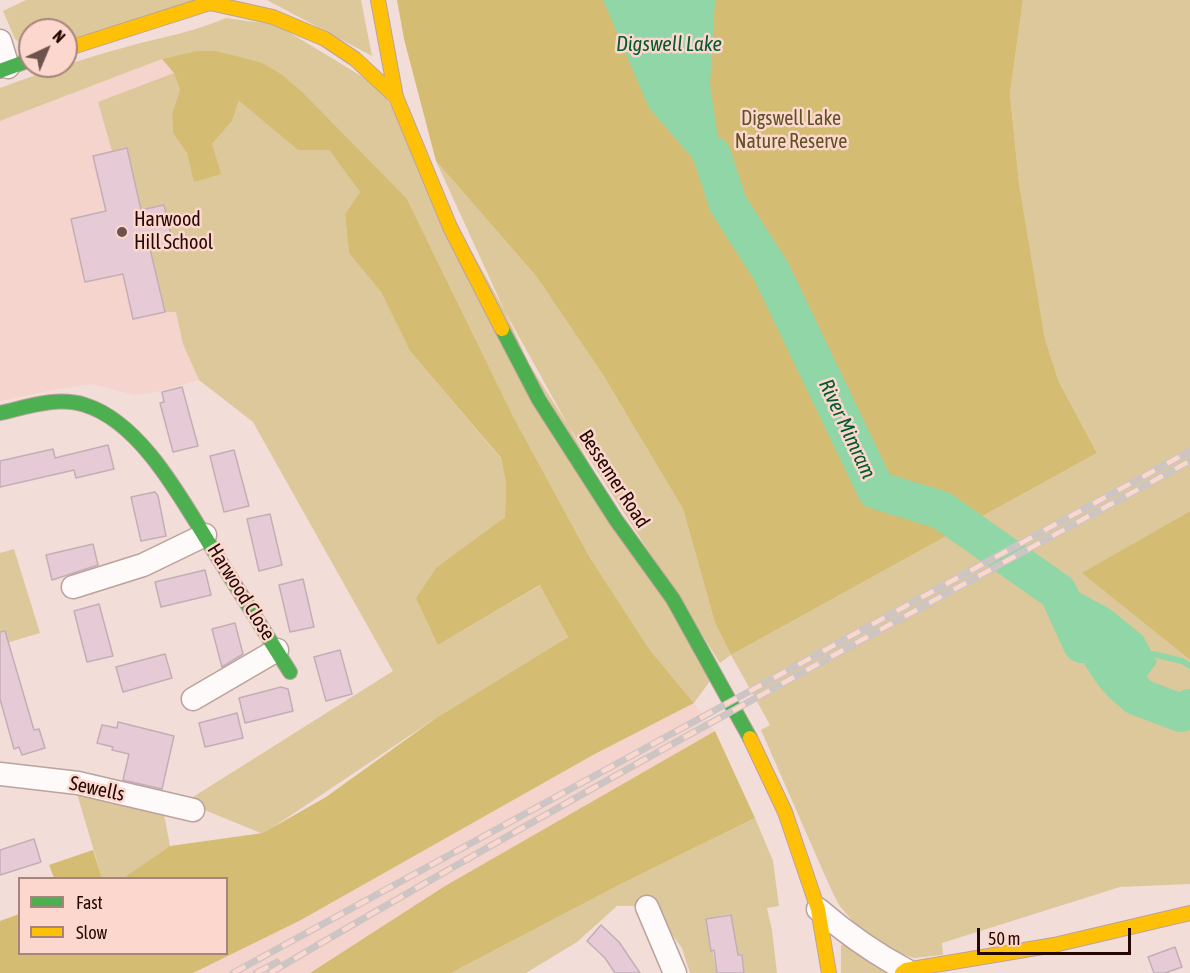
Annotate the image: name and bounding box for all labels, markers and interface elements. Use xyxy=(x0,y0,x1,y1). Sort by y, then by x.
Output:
north arrow xyxy=(18,18,78,78)
text: N xyxy=(49,27,69,46)
water label: Digswell Lake xyxy=(616,31,722,57)
park label: Digswell Lake Nature Reserve xyxy=(735,107,847,154)
place label: Harwood Hill School xyxy=(134,208,213,255)
marker: Harwood Hill School xyxy=(115,225,129,239)
water label: River Mimram xyxy=(813,375,881,483)
street label: Bessemer Road xyxy=(573,425,655,533)
street label: Harwood Close xyxy=(202,539,280,645)
street label: Sewells xyxy=(67,771,127,807)
legend xyxy=(18,877,228,955)
text: Fast xyxy=(76,892,103,913)
scale bar xyxy=(980,916,1134,954)
text: Slow xyxy=(76,922,107,943)
text: 50 m xyxy=(988,928,1020,949)

